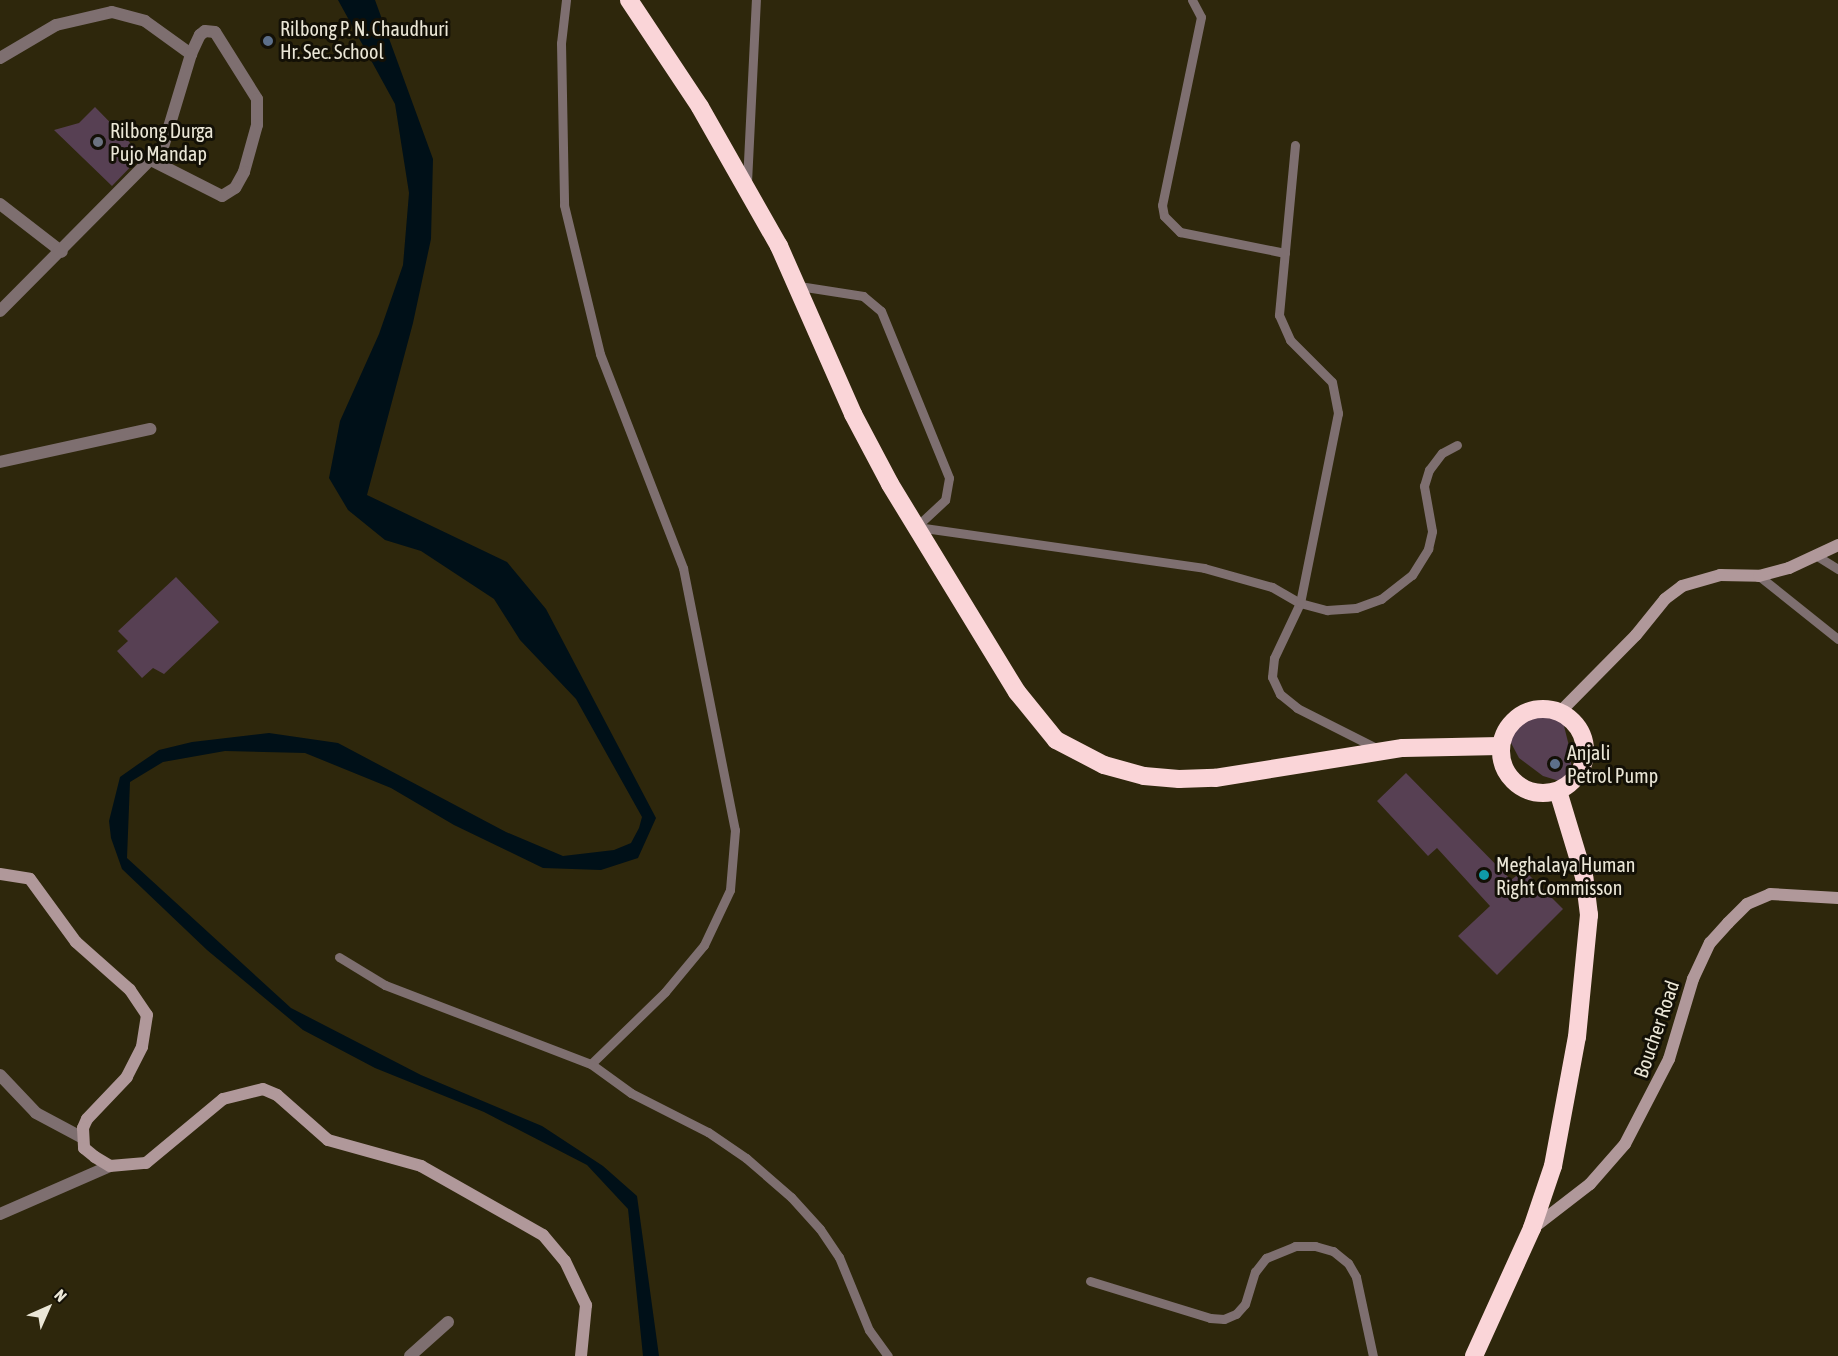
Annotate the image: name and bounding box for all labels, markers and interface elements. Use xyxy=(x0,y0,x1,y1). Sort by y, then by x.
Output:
place label: Rilbong P. N. Chaudhuri Hr. Sec. School xyxy=(280,17,449,64)
marker: Rilbong P. N. Chaudhuri Hr. Sec. School xyxy=(261,34,275,48)
place label: Rilbong Durga Pujo Mandap xyxy=(110,118,213,165)
marker: Rilbong Durga Pujo Mandap xyxy=(91,135,105,149)
place label: Anjali Petrol Pump xyxy=(1567,740,1658,787)
marker: Anjali Petrol Pump xyxy=(1548,757,1562,771)
place label: Meghalaya Human Right Commisson xyxy=(1496,852,1635,899)
marker: Meghalaya Human Right Commisson xyxy=(1477,868,1491,882)
street label: Boucher Road xyxy=(1628,977,1684,1081)
north arrow xyxy=(18,1278,78,1338)
text: N xyxy=(51,1286,70,1305)

